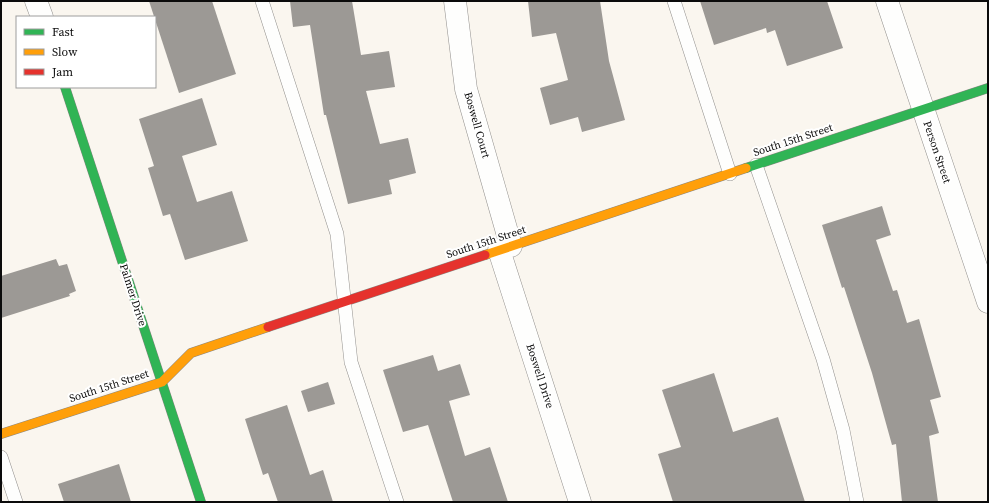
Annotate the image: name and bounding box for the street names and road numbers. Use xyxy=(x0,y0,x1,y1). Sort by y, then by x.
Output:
street label: Boswell Court xyxy=(460,90,494,160)
street label: Person Street xyxy=(919,119,955,186)
street label: South 15th Street xyxy=(751,120,835,160)
street label: South 15th Street xyxy=(444,222,528,262)
street label: Palmer Drive xyxy=(116,262,150,328)
street label: Boswell Drive xyxy=(523,342,558,411)
street label: South 15th Street xyxy=(67,366,151,406)

